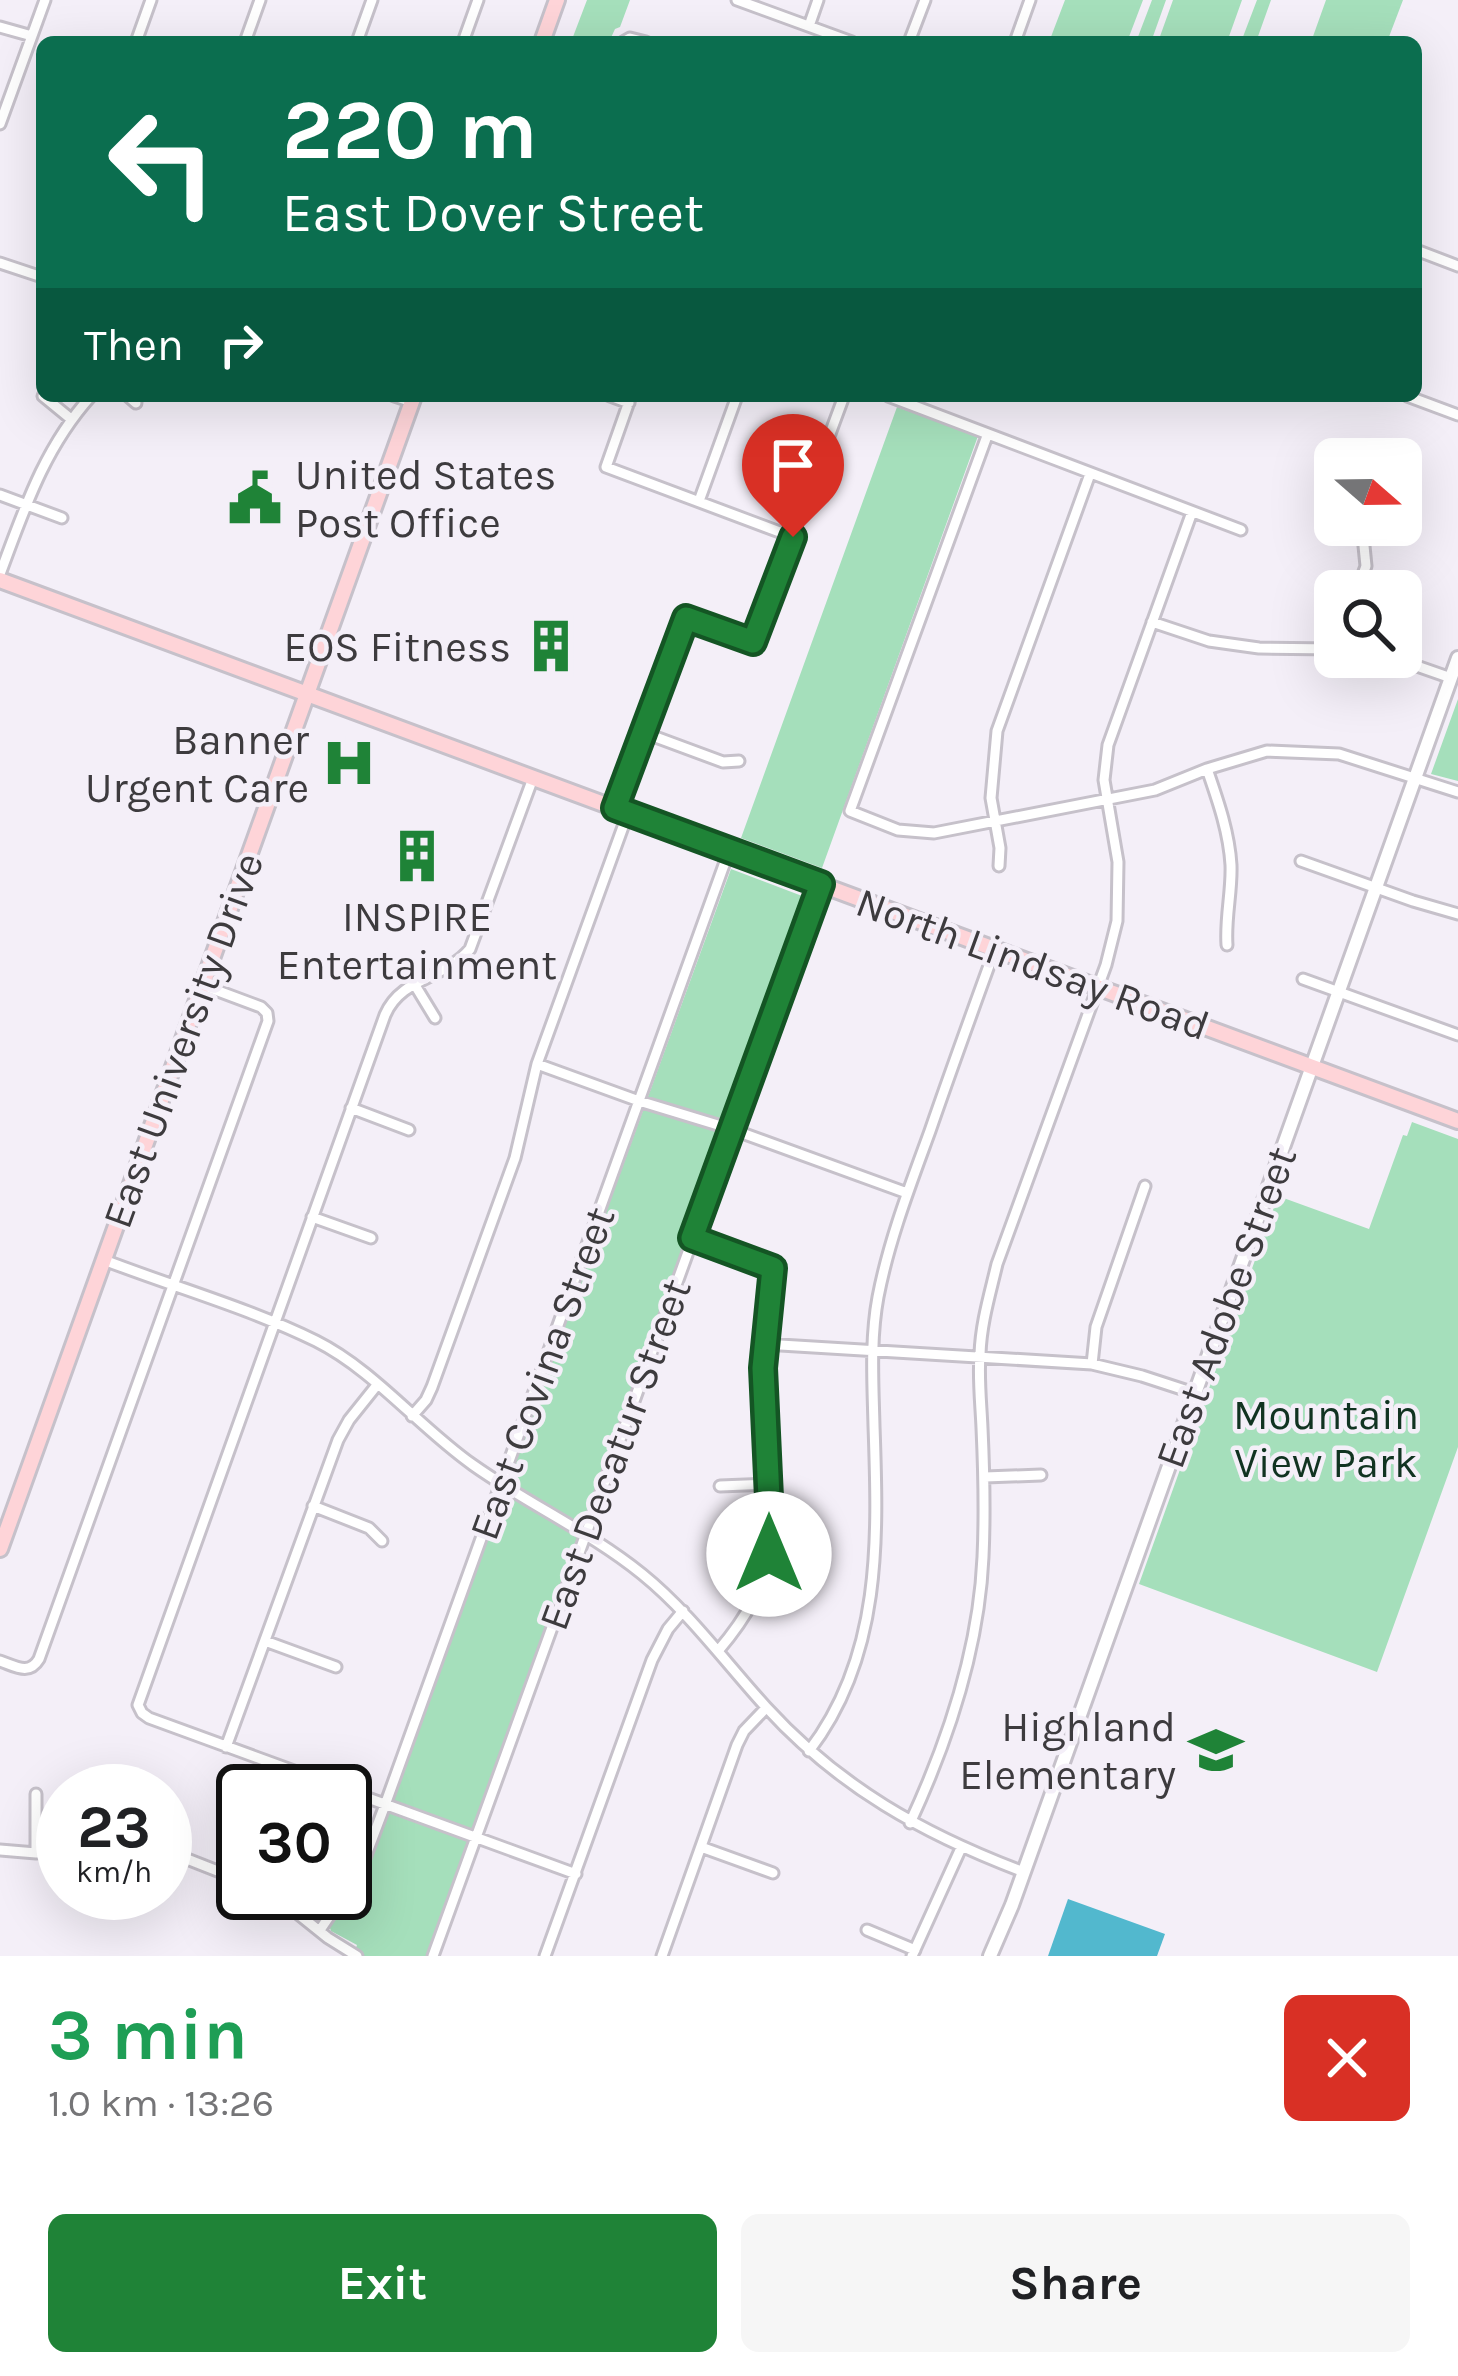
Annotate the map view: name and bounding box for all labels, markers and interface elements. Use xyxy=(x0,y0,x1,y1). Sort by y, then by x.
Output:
text: 220 m xyxy=(282,81,538,179)
icon: left xyxy=(84,84,240,240)
text: East Dover Street xyxy=(282,181,704,245)
icon: right xyxy=(208,312,274,378)
text: Then xyxy=(84,319,184,371)
pin xyxy=(742,414,844,537)
icon: arrive xyxy=(760,432,826,498)
north arrow xyxy=(1314,438,1422,546)
map controls xyxy=(1314,438,1422,678)
place label: United States Post Office xyxy=(295,450,556,548)
public building icon: United States Post Office xyxy=(226,469,284,527)
button: search xyxy=(1314,570,1422,678)
building icon: EOS Fitness xyxy=(522,617,580,675)
place label: EOS Fitness xyxy=(284,622,511,672)
place label: Banner Urgent Care xyxy=(85,715,310,813)
hospital icon: Banner Urgent Care xyxy=(320,734,378,792)
building icon: INSPIRE Entertainment xyxy=(388,827,446,885)
street label: East University Drive xyxy=(92,846,274,1235)
street label: North Lindsay Road xyxy=(849,877,1216,1051)
place label: INSPIRE Entertainment xyxy=(277,892,557,990)
street label: East Adobe Street xyxy=(1145,1140,1307,1475)
street label: East Covina Street xyxy=(458,1200,625,1547)
street label: East Decatur Street xyxy=(528,1272,702,1637)
park label: Mountain View Park xyxy=(1233,1390,1419,1488)
position arrow xyxy=(706,1491,832,1617)
place label: Highland Elementary xyxy=(959,1702,1176,1800)
school or university icon: Highland Elementary xyxy=(1187,1721,1245,1779)
speed limit sign: 30 xyxy=(216,1764,372,1920)
text: 23 xyxy=(77,1792,151,1862)
text: km/h xyxy=(76,1854,152,1890)
text: 3 min xyxy=(48,1993,248,2077)
button: close xyxy=(1284,1995,1410,2121)
text: 1.0 km · 13:26 xyxy=(48,2080,274,2126)
button: Exit xyxy=(48,2214,717,2352)
button: Share xyxy=(741,2214,1410,2352)

